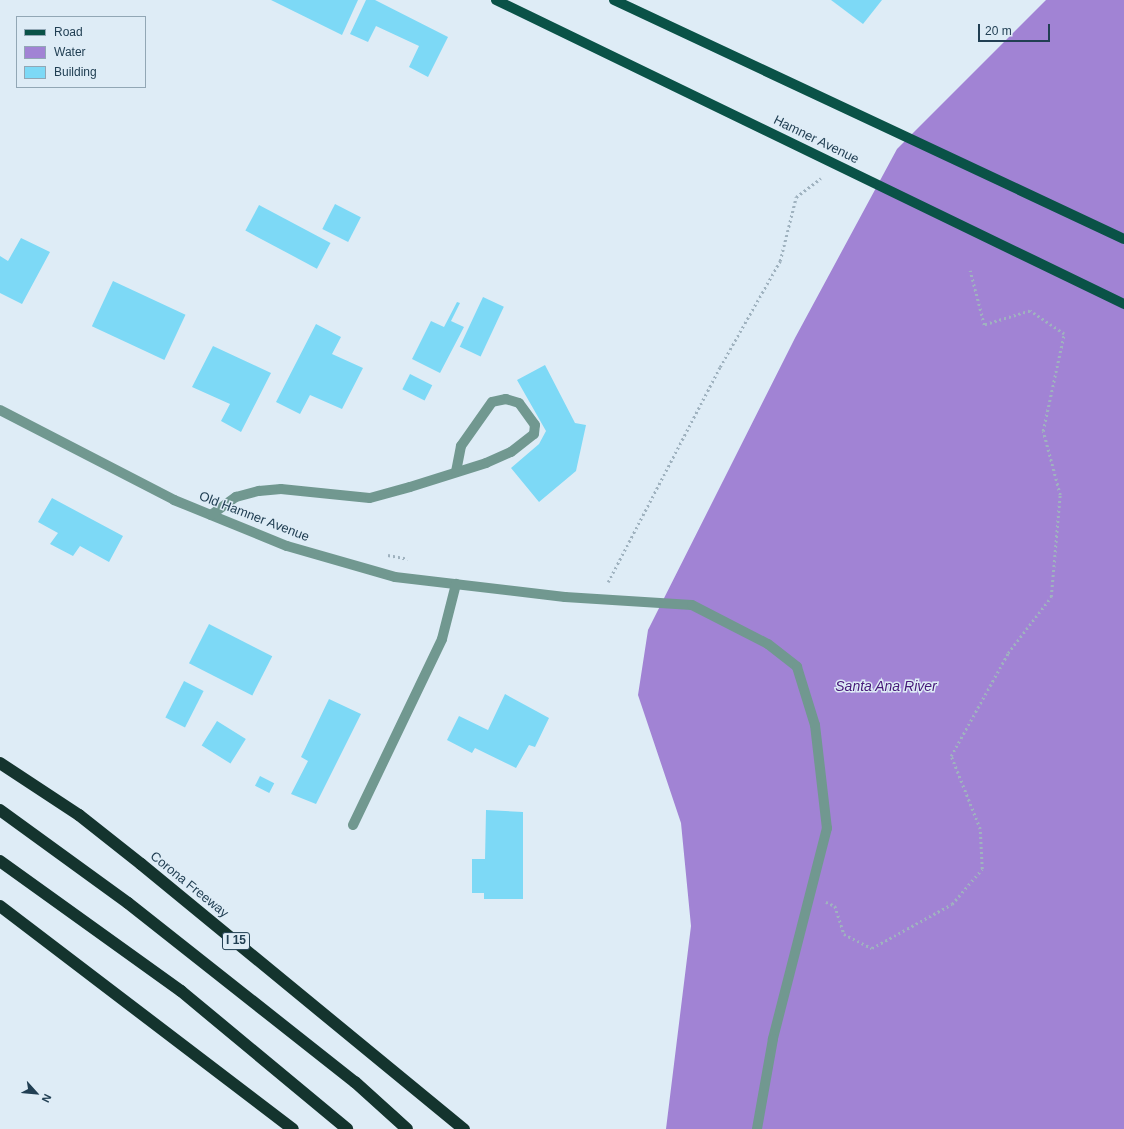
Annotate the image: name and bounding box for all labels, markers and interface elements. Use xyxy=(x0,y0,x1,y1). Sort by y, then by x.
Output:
legend xyxy=(16,16,146,88)
scale bar xyxy=(980,16,1052,42)
text: 20 m xyxy=(985,24,1012,38)
text: Road xyxy=(54,25,83,39)
text: Water xyxy=(54,45,86,59)
text: Building xyxy=(54,65,97,79)
street label: Hamner Avenue xyxy=(770,112,862,168)
street label: Old Hamner Avenue xyxy=(196,489,312,545)
water label: Santa Ana River xyxy=(835,678,937,694)
street label: Corona Freeway xyxy=(147,849,231,921)
road number: I 15 xyxy=(221,931,251,951)
north arrow xyxy=(16,1073,56,1113)
text: N xyxy=(40,1092,54,1105)

